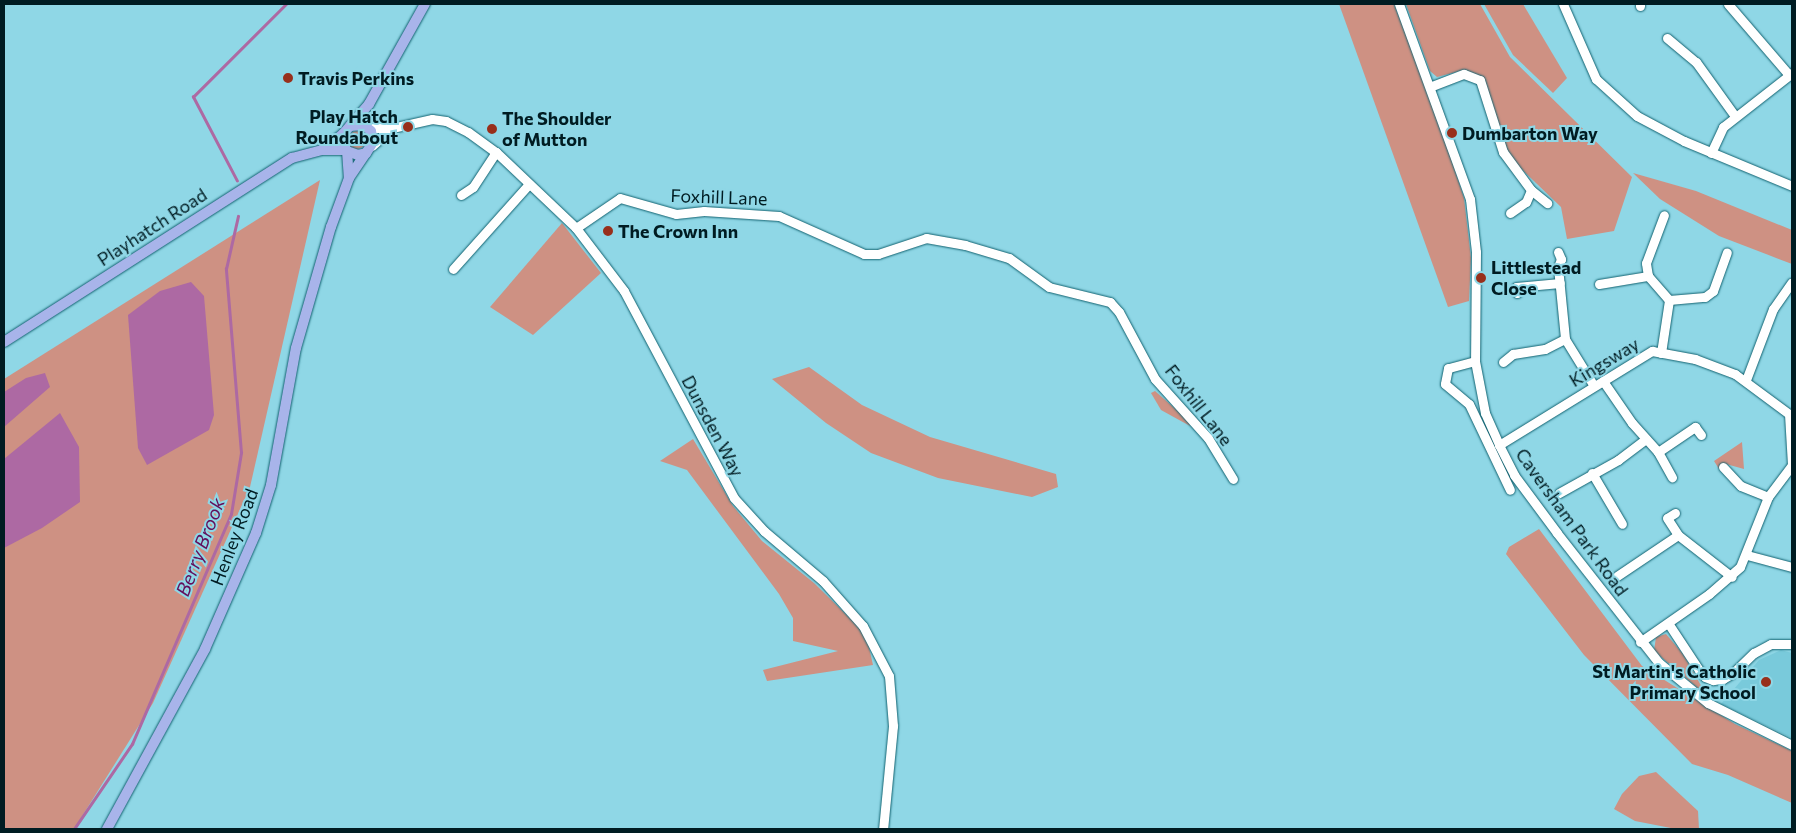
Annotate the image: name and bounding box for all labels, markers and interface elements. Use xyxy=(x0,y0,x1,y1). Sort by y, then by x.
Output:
place label: Travis Perkins xyxy=(298,67,414,89)
marker: Travis Perkins xyxy=(282,72,294,84)
place label: Play Hatch Roundabout xyxy=(295,106,398,148)
place label: The Shoulder of Mutton xyxy=(502,108,612,150)
marker: Play Hatch Roundabout xyxy=(402,121,414,133)
place label: Dumbarton Way xyxy=(1462,122,1598,144)
marker: The Shoulder of Mutton xyxy=(486,123,498,135)
marker: Dumbarton Way xyxy=(1446,127,1458,139)
street label: Playhatch Road xyxy=(93,184,211,270)
street label: Foxhill Lane xyxy=(670,185,768,209)
place label: The Crown Inn xyxy=(618,220,738,242)
marker: The Crown Inn xyxy=(602,225,614,237)
place label: Littlestead Close xyxy=(1491,257,1581,300)
marker: Littlestead Close xyxy=(1475,272,1487,284)
street label: Kingsway xyxy=(1565,333,1643,391)
street label: Foxhill Lane xyxy=(1161,360,1237,450)
street label: Dunsden Way xyxy=(677,372,749,480)
street label: Caversham Park Road xyxy=(1511,444,1633,600)
street label: Henley Road xyxy=(206,486,262,588)
water label: Berry Brook xyxy=(171,495,229,599)
place label: St Martin's Catholic Primary School xyxy=(1592,661,1756,704)
marker: St Martin's Catholic Primary School xyxy=(1760,676,1772,688)

